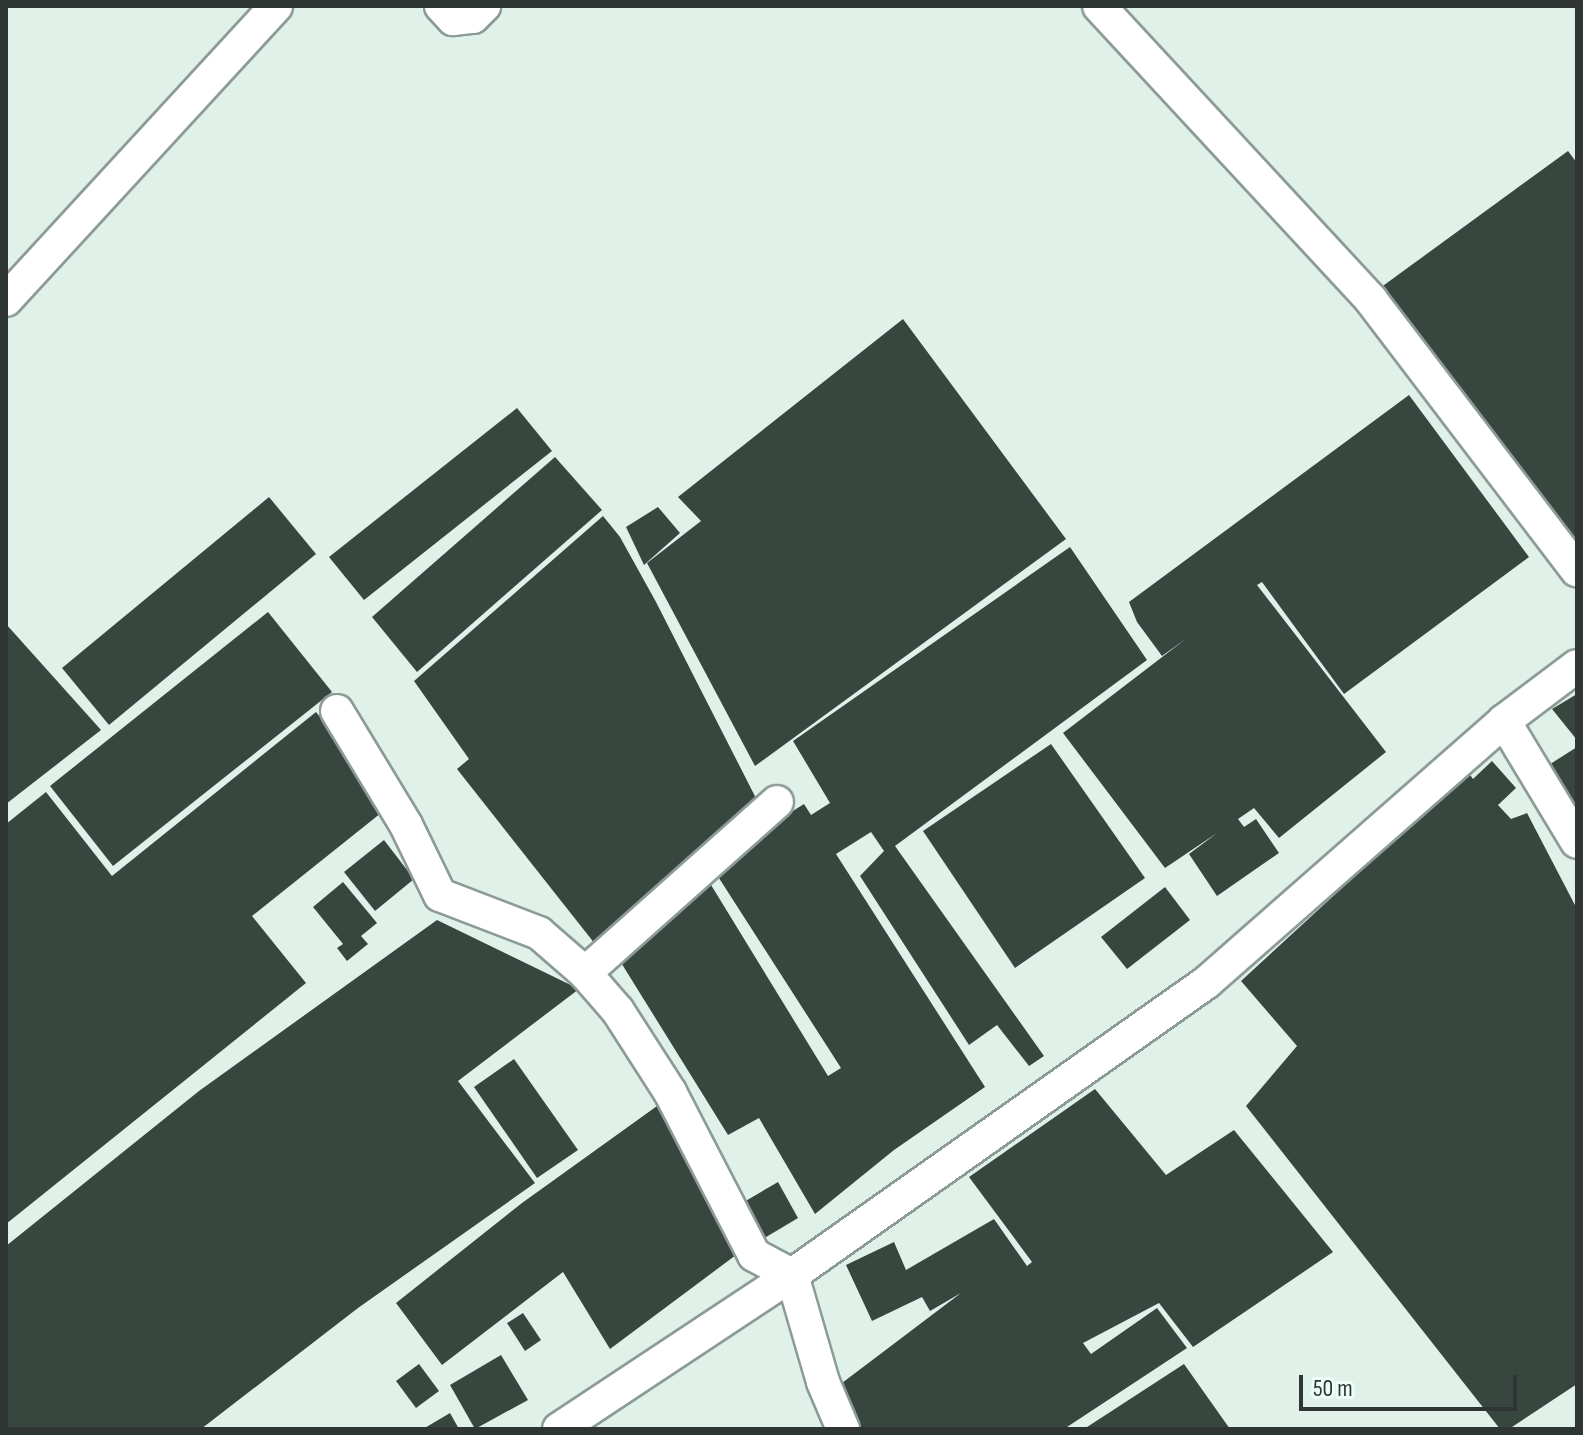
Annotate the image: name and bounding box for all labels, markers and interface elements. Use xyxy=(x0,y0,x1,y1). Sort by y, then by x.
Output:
scale bar xyxy=(1303,1359,1521,1409)
text: 50 m xyxy=(1313,1374,1353,1403)

